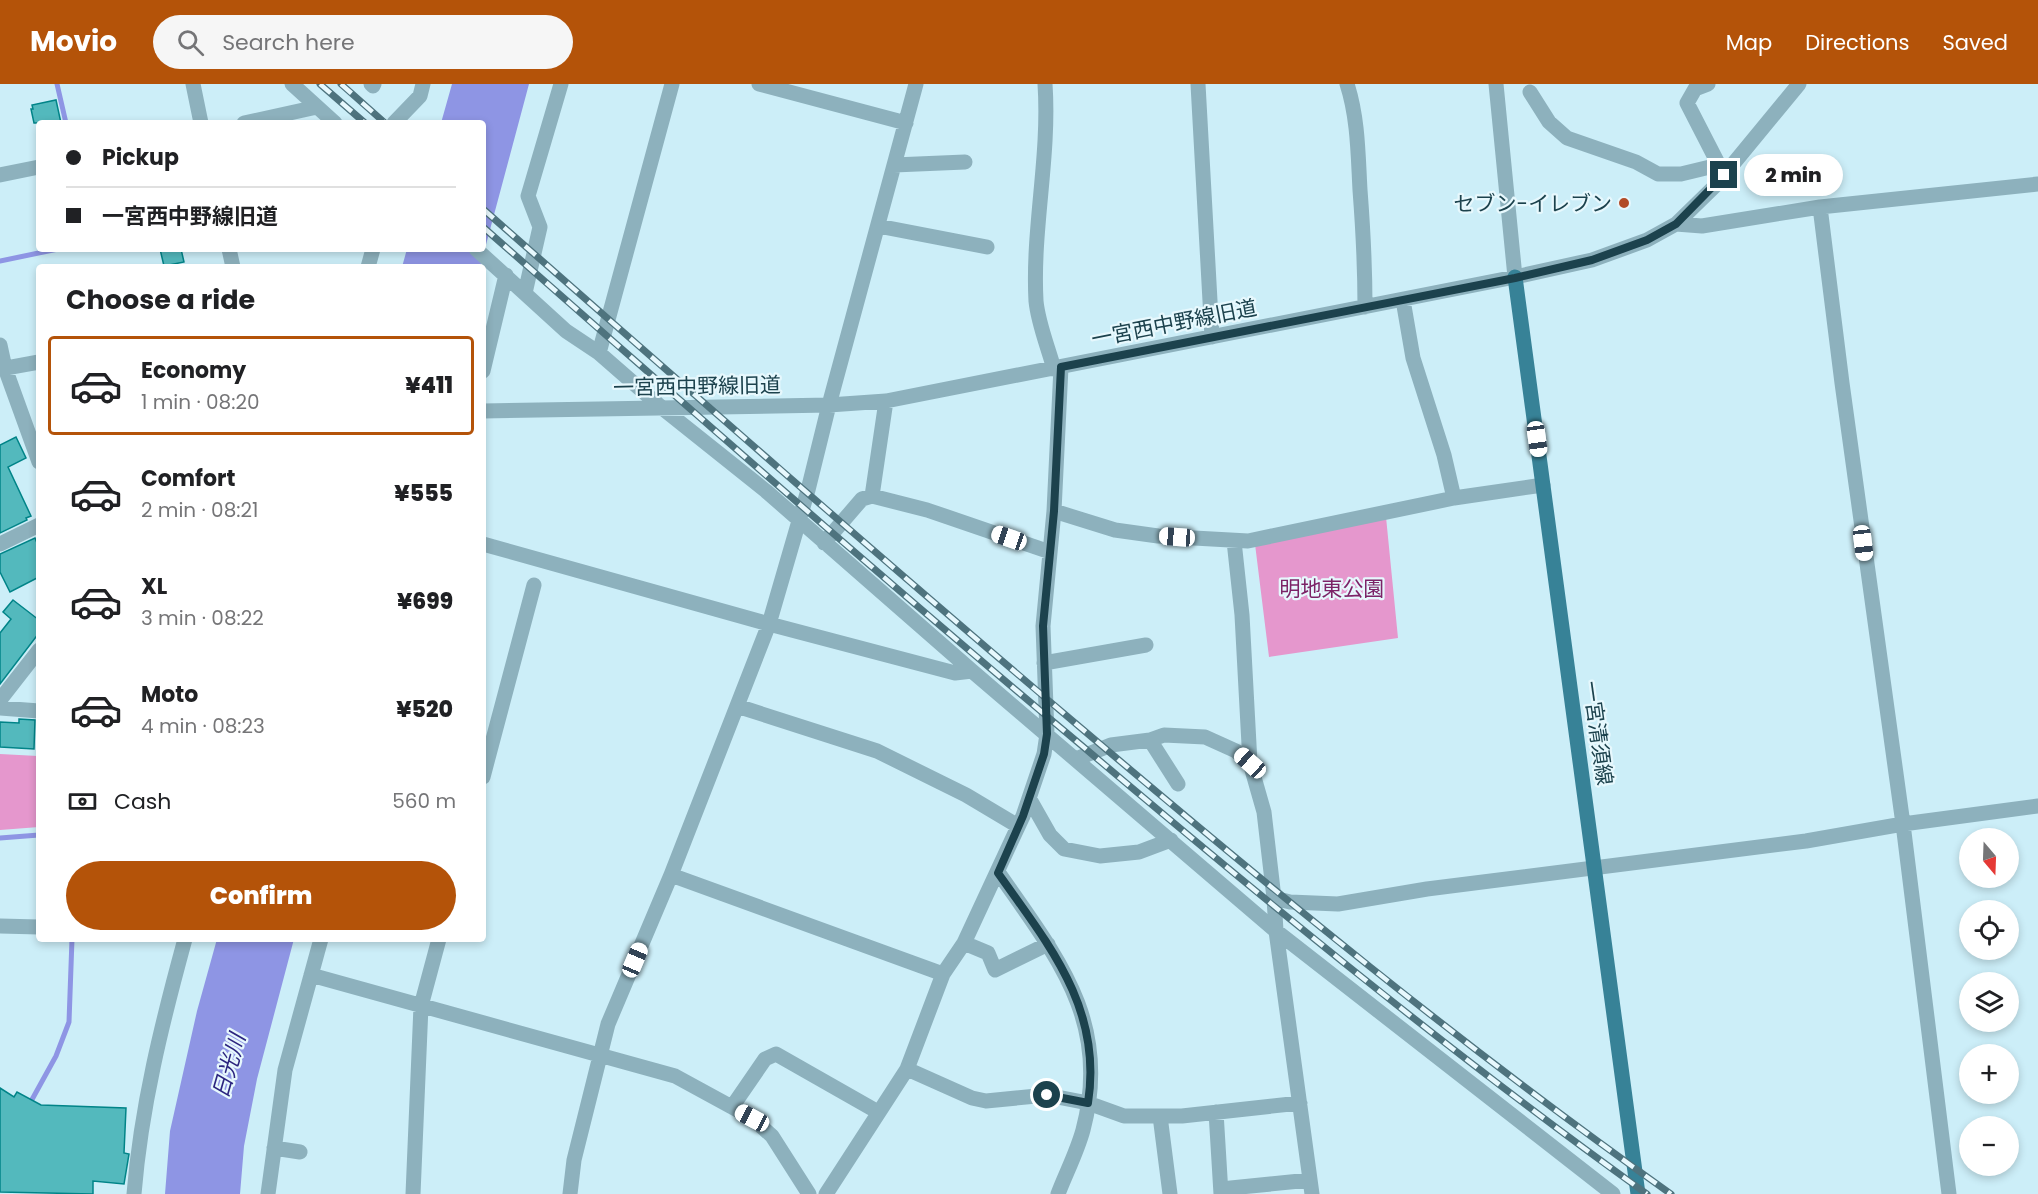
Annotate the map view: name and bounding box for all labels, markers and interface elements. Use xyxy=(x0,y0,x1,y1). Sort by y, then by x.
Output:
search box xyxy=(153,15,573,69)
text: Movio xyxy=(30,22,117,61)
icon: search xyxy=(174,26,207,59)
text: Search here xyxy=(222,27,355,58)
text: Map xyxy=(1726,28,1772,57)
text: Directions xyxy=(1805,28,1909,57)
text: Saved xyxy=(1942,28,2008,57)
text: Pickup xyxy=(102,142,179,173)
callout: 2 min xyxy=(1745,154,1844,196)
route end xyxy=(1710,161,1737,188)
text: 2 min xyxy=(1765,161,1822,189)
place label: セブン-イレブン xyxy=(1453,189,1612,218)
marker: セブン-イレブン xyxy=(1617,196,1631,210)
text: 一宮西中野線旧道 xyxy=(102,201,278,232)
text: Choose a ride xyxy=(66,281,255,318)
street label: 一宮西中野線旧道 xyxy=(1089,293,1259,353)
text: Economy xyxy=(141,355,246,386)
icon: car xyxy=(69,359,123,413)
text: ¥411 xyxy=(405,370,453,401)
street label: 一宮西中野線旧道 xyxy=(613,370,781,402)
text: 1 min · 08:20 xyxy=(141,388,259,416)
car xyxy=(1526,420,1548,458)
text: Comfort xyxy=(141,463,235,494)
icon: car xyxy=(69,467,123,521)
text: ¥555 xyxy=(394,478,453,509)
text: 2 min · 08:21 xyxy=(141,496,258,524)
car xyxy=(989,524,1029,552)
car xyxy=(1852,524,1874,562)
car xyxy=(1158,527,1196,547)
text: XL xyxy=(141,571,167,602)
park label: 明地東公園 xyxy=(1280,574,1385,603)
icon: car xyxy=(69,575,123,629)
text: ¥699 xyxy=(397,586,453,617)
text: 3 min · 08:22 xyxy=(141,604,264,632)
text: Moto xyxy=(141,679,198,710)
street label: 一宮清須線 xyxy=(1576,679,1620,787)
icon: car xyxy=(69,683,123,737)
text: ¥520 xyxy=(396,694,453,725)
text: 4 min · 08:23 xyxy=(141,712,265,740)
car xyxy=(1231,744,1269,782)
icon: cash xyxy=(66,785,99,818)
text: Cash xyxy=(114,786,171,817)
text: 560 m xyxy=(392,787,456,815)
north arrow xyxy=(1959,828,2019,888)
map controls xyxy=(1959,828,2019,1176)
button: Confirm xyxy=(66,861,456,930)
button: locate xyxy=(1959,900,2019,960)
car xyxy=(620,940,650,980)
button: layers xyxy=(1959,972,2019,1032)
water label: 日光川 xyxy=(205,1028,254,1102)
button: + xyxy=(1959,1044,2019,1104)
route start xyxy=(1033,1081,1060,1108)
car xyxy=(732,1102,772,1134)
button: − xyxy=(1959,1116,2019,1176)

